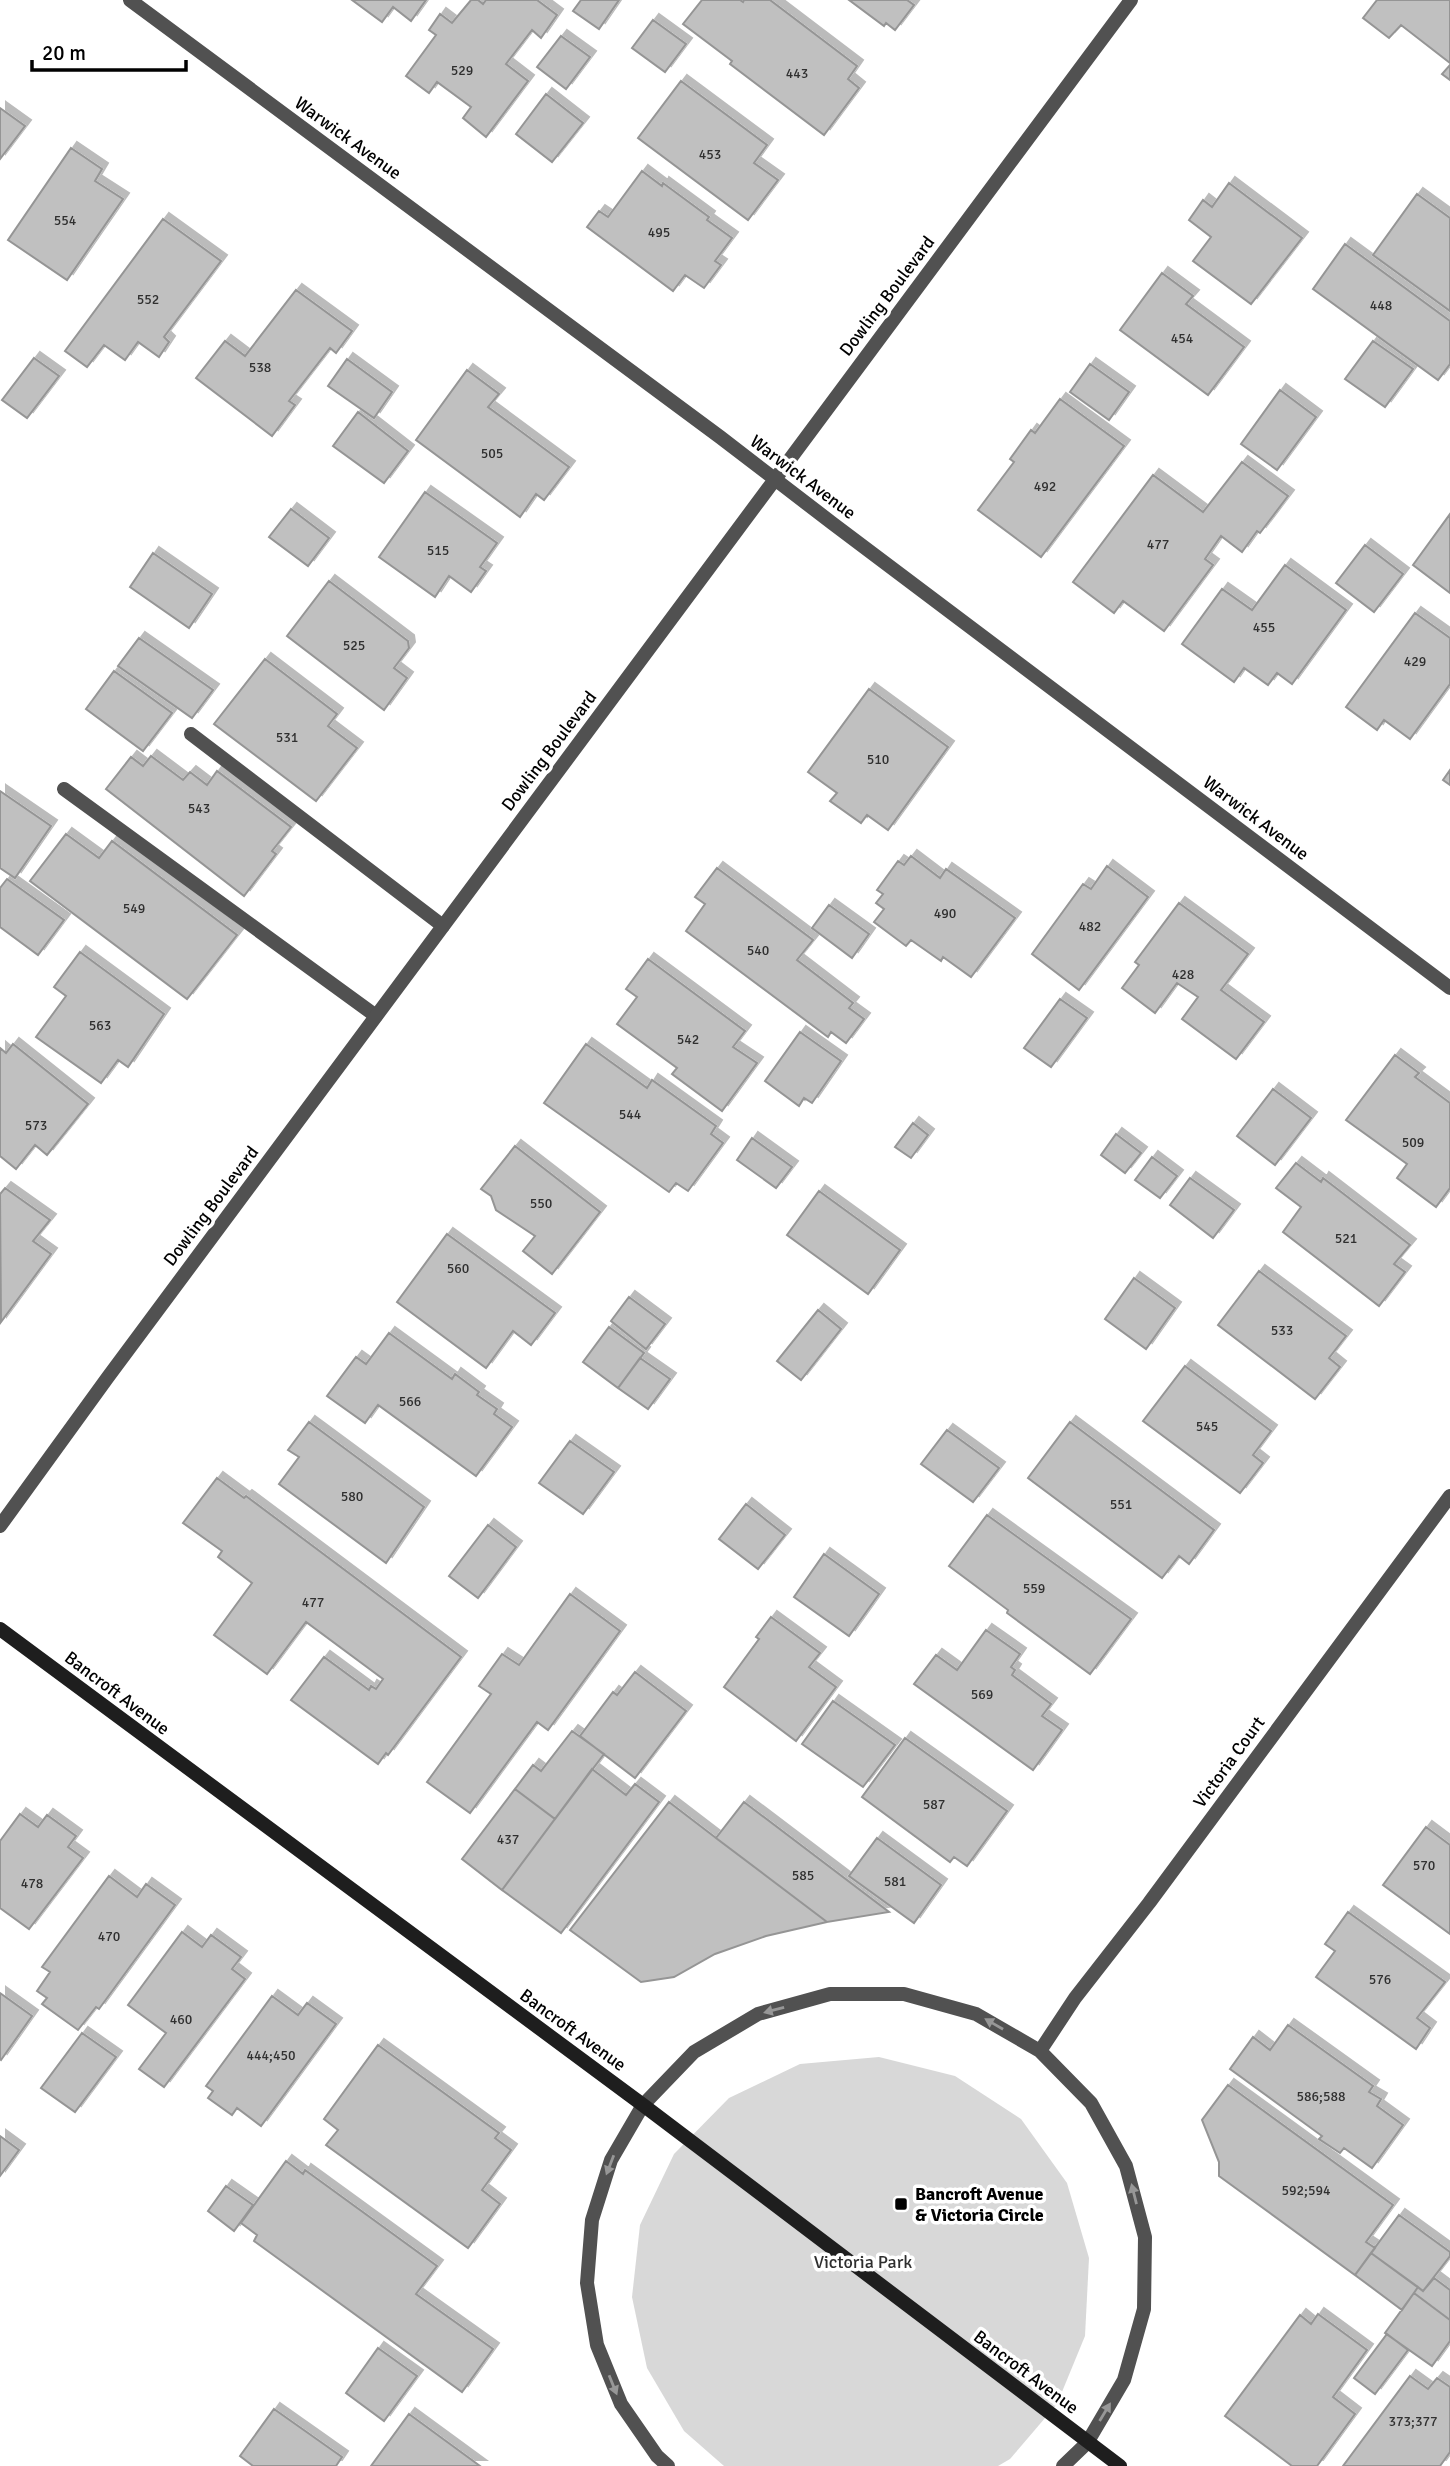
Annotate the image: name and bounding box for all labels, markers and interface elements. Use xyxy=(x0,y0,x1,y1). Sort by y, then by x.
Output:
scale bar xyxy=(32,28,186,72)
text: 20 m xyxy=(42,40,86,66)
house number: 529 xyxy=(451,62,473,79)
house number: 443 xyxy=(786,65,808,82)
street label: Warwick Avenue xyxy=(290,92,406,184)
house number: 453 xyxy=(699,146,721,163)
house number: 554 xyxy=(54,212,77,229)
house number: 495 xyxy=(648,224,670,241)
street label: Dowling Boulevard xyxy=(835,232,939,360)
house number: 552 xyxy=(137,291,159,308)
house number: 448 xyxy=(1370,297,1392,314)
house number: 454 xyxy=(1171,330,1194,347)
house number: 538 xyxy=(249,359,271,376)
street label: Warwick Avenue xyxy=(746,430,860,524)
house number: 505 xyxy=(481,445,503,462)
house number: 492 xyxy=(1034,478,1056,495)
house number: 477 xyxy=(1147,536,1169,553)
house number: 515 xyxy=(427,542,449,559)
house number: 455 xyxy=(1253,619,1275,636)
house number: 525 xyxy=(343,637,365,654)
house number: 429 xyxy=(1404,653,1426,670)
street label: Dowling Boulevard xyxy=(497,687,601,815)
house number: 531 xyxy=(276,729,298,746)
house number: 510 xyxy=(867,751,889,768)
street label: Warwick Avenue xyxy=(1199,771,1313,865)
house number: 543 xyxy=(188,800,210,817)
house number: 549 xyxy=(123,900,145,917)
house number: 490 xyxy=(934,905,956,922)
house number: 482 xyxy=(1079,918,1101,935)
house number: 540 xyxy=(747,942,769,959)
house number: 428 xyxy=(1172,966,1194,983)
house number: 563 xyxy=(89,1017,111,1034)
house number: 542 xyxy=(677,1031,699,1048)
house number: 544 xyxy=(619,1106,642,1123)
house number: 573 xyxy=(25,1117,47,1134)
house number: 509 xyxy=(1402,1134,1424,1151)
street label: Dowling Boulevard xyxy=(159,1142,263,1270)
house number: 550 xyxy=(530,1195,552,1212)
house number: 521 xyxy=(1335,1230,1357,1247)
house number: 560 xyxy=(447,1260,469,1277)
house number: 533 xyxy=(1271,1322,1293,1339)
house number: 566 xyxy=(399,1393,421,1410)
house number: 545 xyxy=(1196,1418,1218,1435)
house number: 580 xyxy=(341,1488,363,1505)
house number: 551 xyxy=(1110,1496,1132,1513)
house number: 559 xyxy=(1023,1580,1045,1597)
house number: 477 xyxy=(302,1594,324,1611)
street label: Bancroft Avenue xyxy=(60,1646,174,1740)
house number: 569 xyxy=(971,1686,993,1703)
street label: Victoria Court xyxy=(1189,1712,1269,1812)
house number: 587 xyxy=(923,1796,945,1813)
house number: 437 xyxy=(497,1831,519,1848)
house number: 570 xyxy=(1413,1857,1435,1874)
house number: 585 xyxy=(792,1867,814,1884)
house number: 581 xyxy=(884,1873,906,1890)
house number: 478 xyxy=(21,1875,43,1892)
house number: 470 xyxy=(98,1928,120,1945)
house number: 576 xyxy=(1369,1971,1391,1988)
street label: Bancroft Avenue xyxy=(516,1984,630,2076)
one-way arrow xyxy=(763,2005,784,2015)
house number: 460 xyxy=(170,2011,192,2028)
one-way arrow xyxy=(984,2018,1003,2030)
house number: 444;450 xyxy=(246,2047,296,2064)
house number: 586;588 xyxy=(1296,2088,1346,2105)
one-way arrow xyxy=(604,2155,615,2176)
house number: 592;594 xyxy=(1281,2182,1331,2199)
place label: Bancroft Avenue & Victoria Circle xyxy=(915,2183,1044,2226)
one-way arrow xyxy=(1128,2183,1139,2205)
marker: Bancroft Avenue & Victoria Circle xyxy=(893,2196,909,2212)
park label: Victoria Park xyxy=(814,2251,912,2273)
street label: Bancroft Avenue xyxy=(969,2325,1083,2419)
one-way arrow xyxy=(608,2375,619,2396)
one-way arrow xyxy=(1098,2403,1111,2422)
house number: 373;377 xyxy=(1388,2413,1438,2430)

